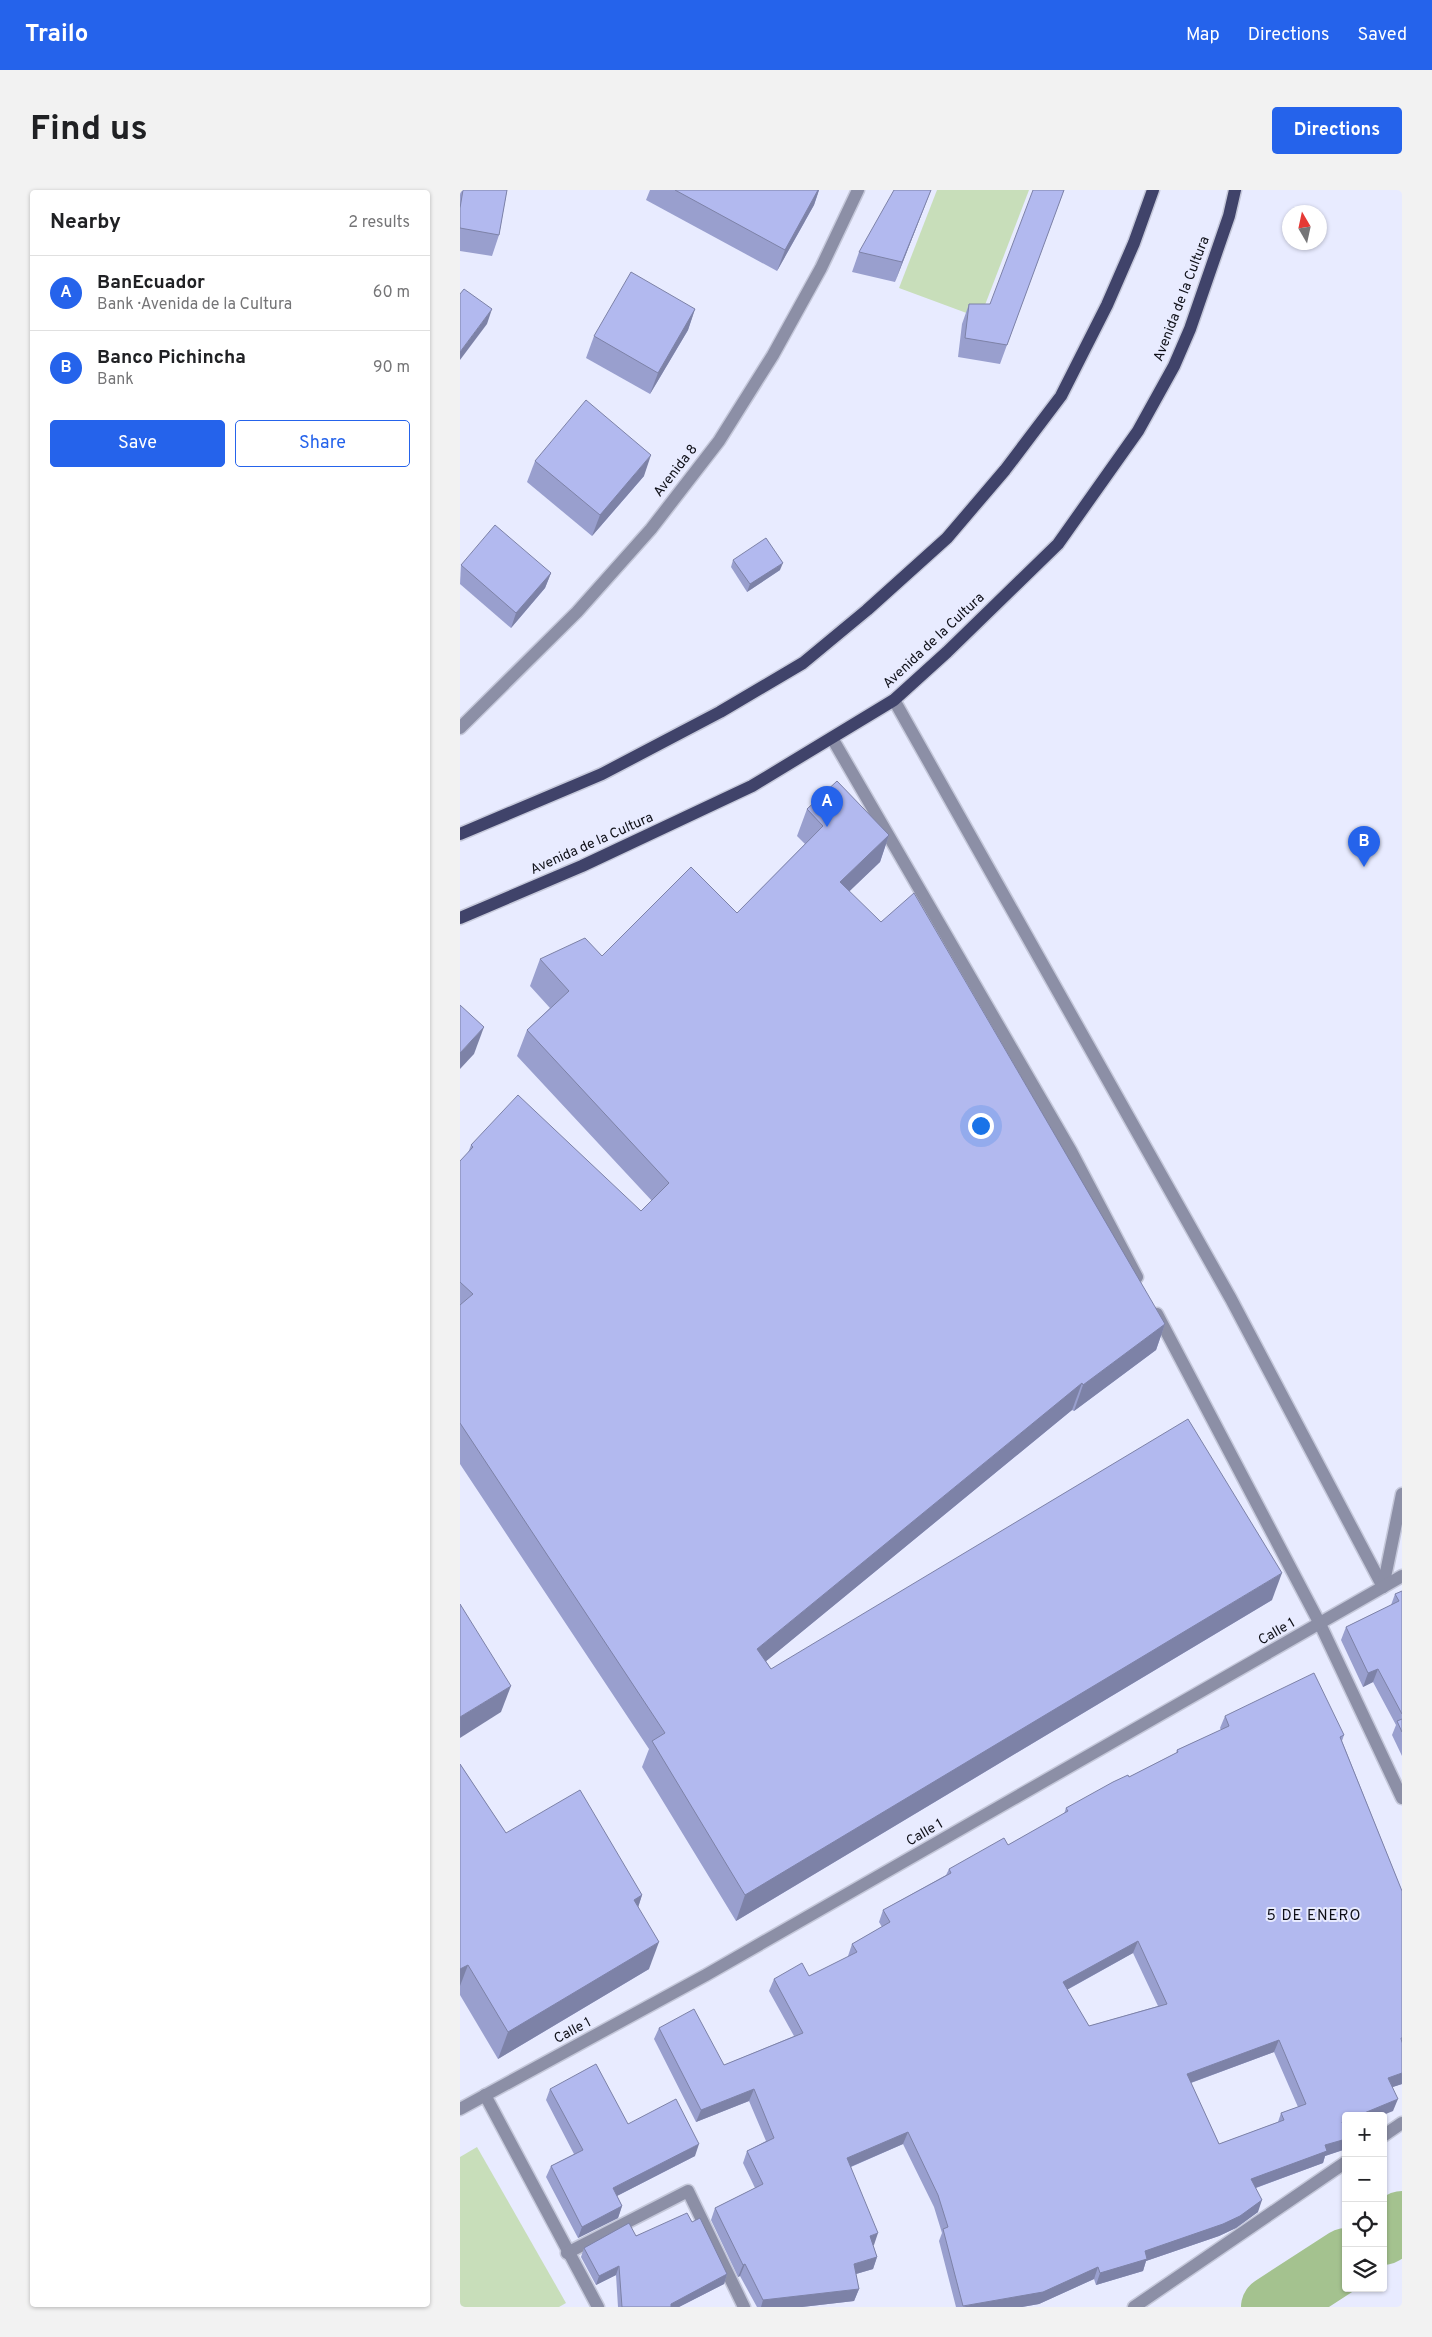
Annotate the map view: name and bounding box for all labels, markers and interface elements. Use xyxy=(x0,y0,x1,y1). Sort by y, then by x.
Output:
text: Trailo xyxy=(25,20,88,50)
text: Map xyxy=(1186,24,1220,47)
text: Directions xyxy=(1248,24,1330,47)
text: Saved xyxy=(1358,24,1407,47)
button: Directions xyxy=(1272,107,1402,154)
text: Find us xyxy=(30,108,148,152)
north arrow xyxy=(1282,205,1327,250)
text: Nearby xyxy=(50,209,121,236)
text: 2 results xyxy=(348,213,410,233)
street label: Avenida de la Cultura xyxy=(1150,234,1214,364)
text: BanEcuador xyxy=(97,271,205,295)
text: A xyxy=(60,283,72,303)
text: 60 m xyxy=(373,283,410,303)
text: Bank · Avenida de la Cultura xyxy=(97,295,292,315)
text: Banco Pichincha xyxy=(97,346,246,370)
text: B xyxy=(60,358,72,378)
text: 90 m xyxy=(373,358,410,378)
text: Bank xyxy=(97,370,134,390)
button: Save xyxy=(50,420,225,467)
button: Share xyxy=(235,420,410,467)
street label: Avenida 8 xyxy=(650,441,702,501)
street label: Avenida de la Cultura xyxy=(880,590,988,692)
pin: A xyxy=(811,786,843,827)
street label: Avenida de la Cultura xyxy=(528,809,656,879)
pin: B xyxy=(1348,826,1380,867)
your location xyxy=(968,1113,994,1139)
street label: Calle 1 xyxy=(1256,1615,1298,1649)
street label: Calle 1 xyxy=(904,1816,946,1850)
district label: 5 DE ENERO xyxy=(1267,1907,1361,1926)
street label: Calle 1 xyxy=(551,2014,595,2048)
map controls xyxy=(1342,2112,1387,2292)
button: + xyxy=(1342,2112,1387,2157)
button: − xyxy=(1342,2157,1387,2202)
button: locate xyxy=(1342,2202,1387,2247)
button: layers xyxy=(1342,2247,1387,2292)

